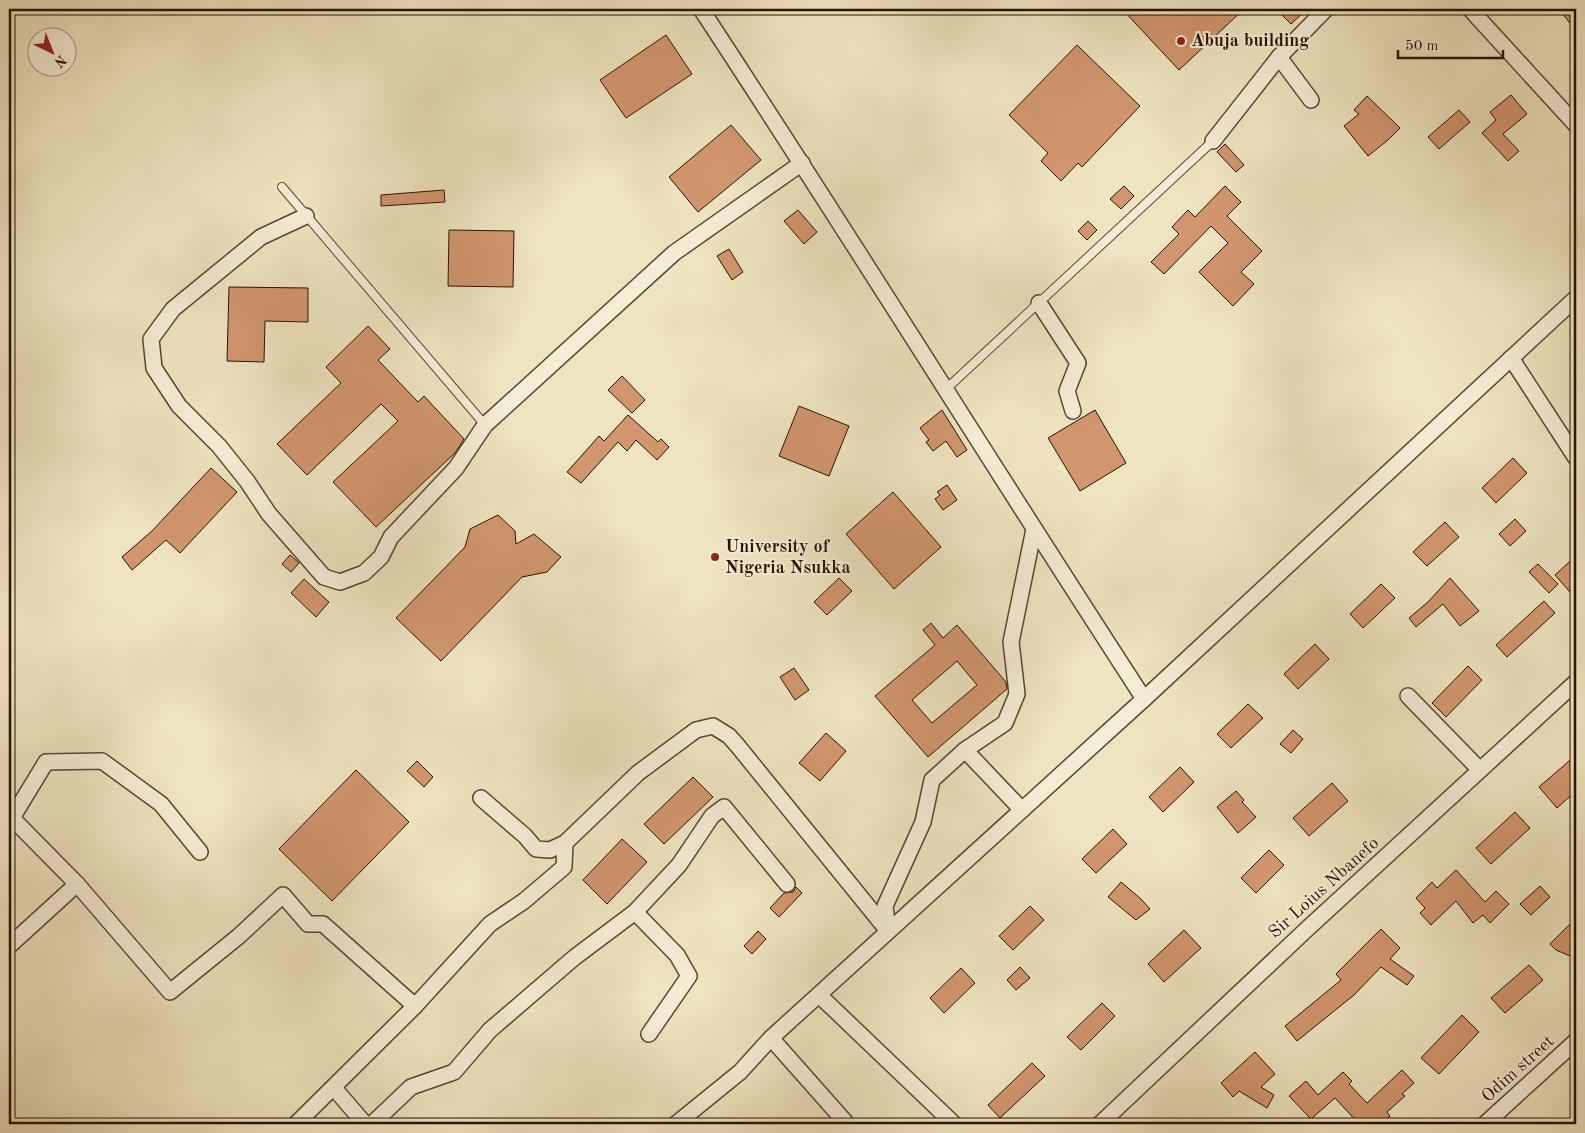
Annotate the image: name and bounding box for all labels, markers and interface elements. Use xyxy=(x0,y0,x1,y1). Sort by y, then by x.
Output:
north arrow xyxy=(28,28,78,78)
scale bar xyxy=(1398,28,1502,60)
place label: Abuja building xyxy=(1191,32,1309,50)
marker: Abuja building xyxy=(1175,35,1187,47)
text: 50 m xyxy=(1405,39,1439,54)
text: N xyxy=(51,52,69,70)
place label: University of Nigeria Nsukka xyxy=(725,538,851,577)
marker: University of Nigeria Nsukka xyxy=(709,551,721,563)
street label: Sir Loius Nbanefo xyxy=(1265,834,1383,942)
street label: Odim street xyxy=(1478,1032,1558,1106)

